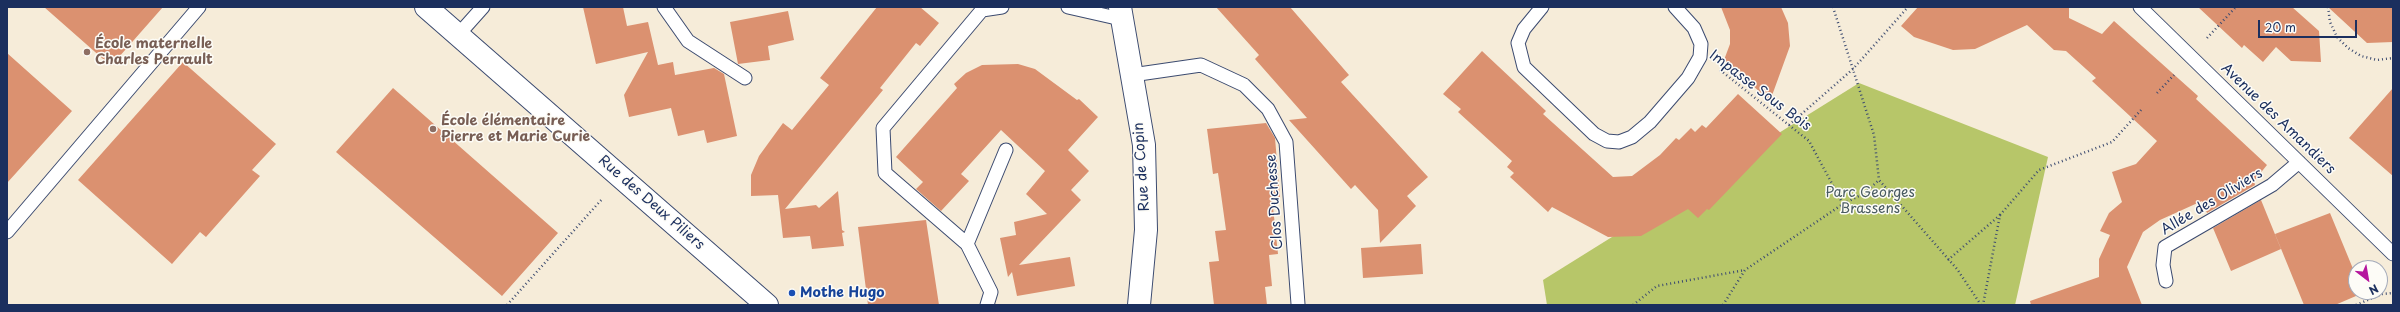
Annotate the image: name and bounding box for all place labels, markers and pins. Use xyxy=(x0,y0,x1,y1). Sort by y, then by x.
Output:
place label: École maternelle Charles Perrault xyxy=(95,36,213,68)
marker: École maternelle Charles Perrault xyxy=(82,47,92,57)
place label: École élémentaire Pierre et Marie Curie xyxy=(441,113,590,146)
marker: École élémentaire Pierre et Marie Curie xyxy=(428,124,438,134)
place label: Mothe Hugo xyxy=(800,285,884,301)
marker: Mothe Hugo xyxy=(787,288,797,298)

